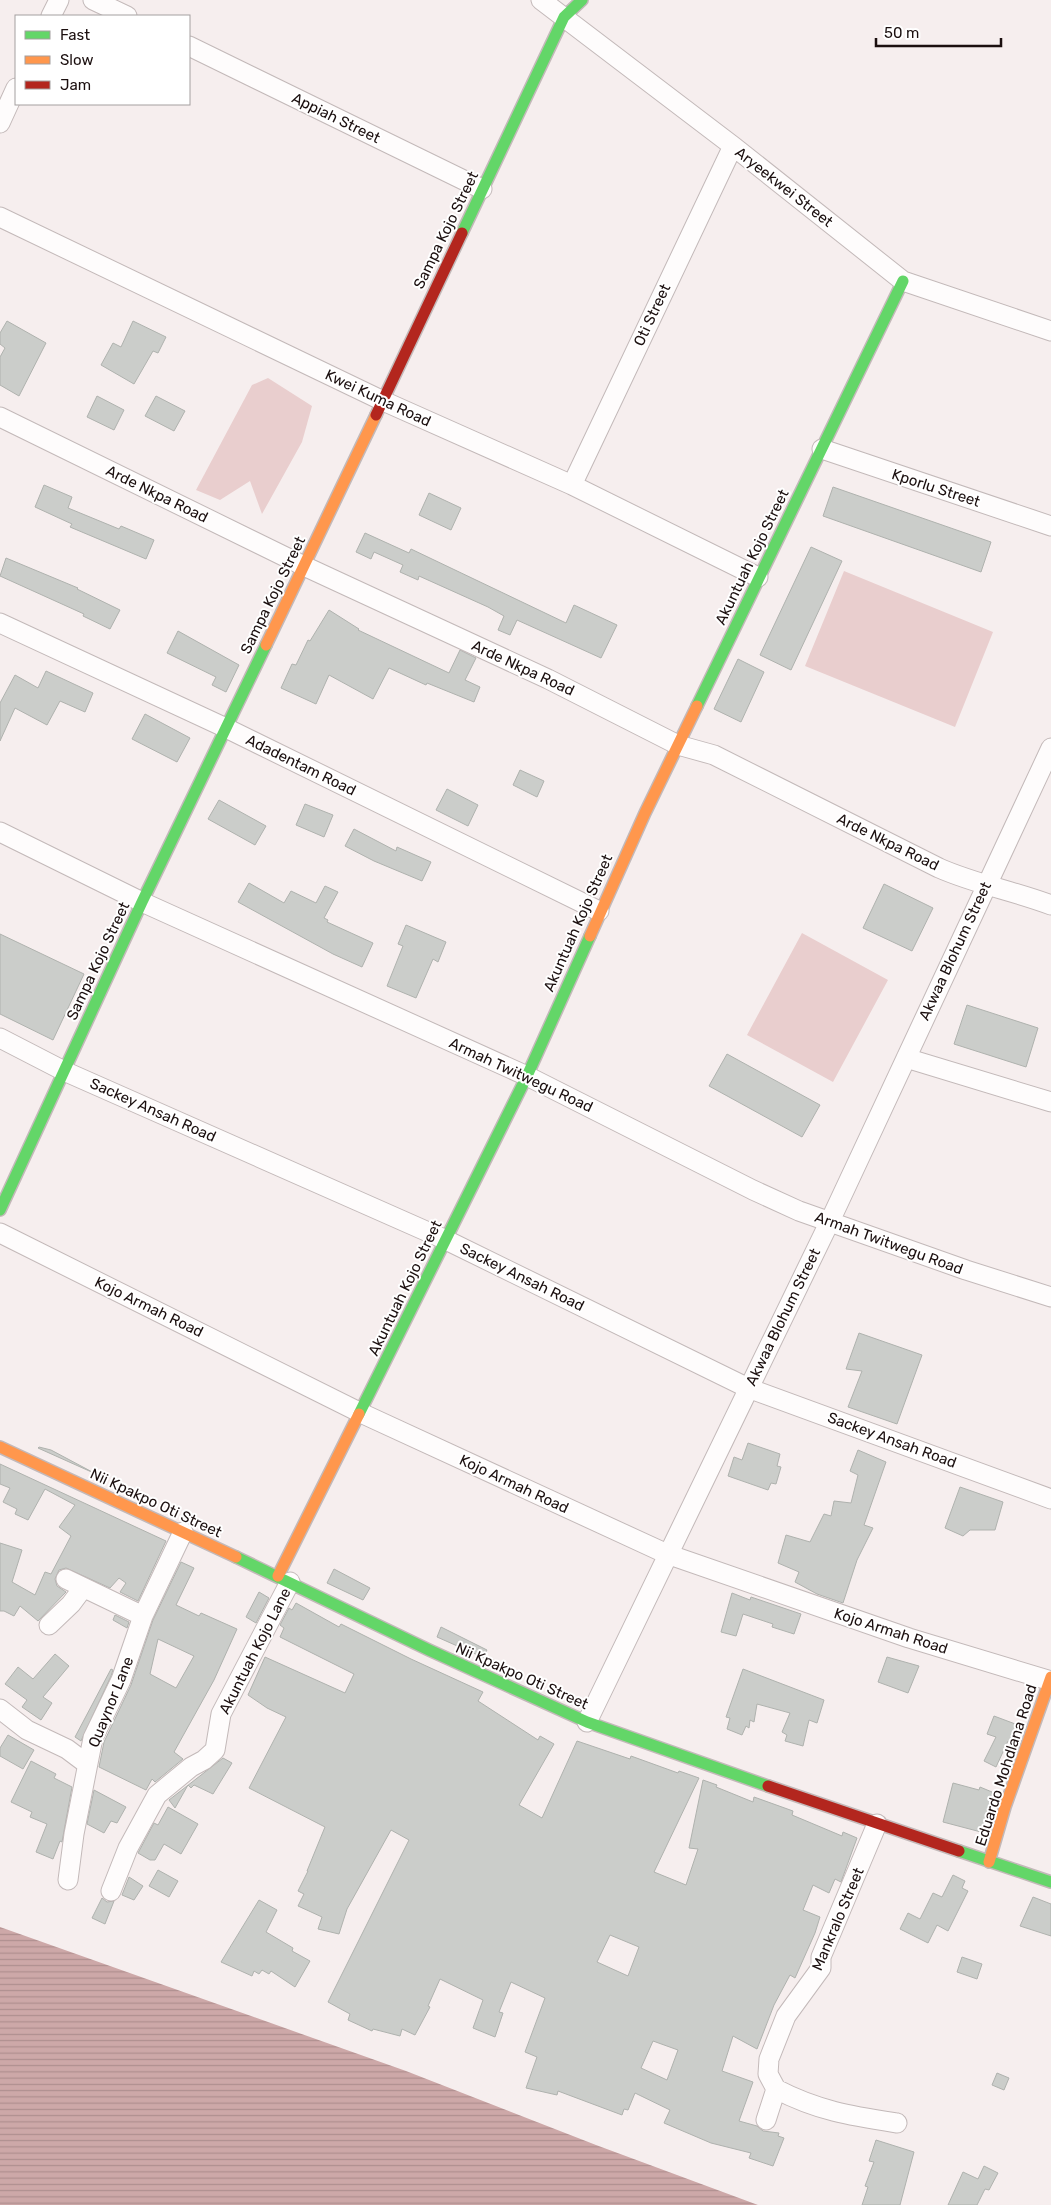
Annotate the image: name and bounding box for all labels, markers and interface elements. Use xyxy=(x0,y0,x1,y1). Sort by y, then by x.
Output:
legend xyxy=(15,15,190,105)
scale bar xyxy=(876,15,1001,47)
text: 50 m xyxy=(884,24,919,42)
text: Fast xyxy=(60,26,90,44)
text: Slow xyxy=(60,51,93,69)
text: Jam xyxy=(60,76,91,94)
street label: Appiah Street xyxy=(289,89,383,147)
street label: Aryeekwei Street xyxy=(731,143,837,231)
street label: Sampa Kojo Street xyxy=(410,168,482,292)
street label: Oti Street xyxy=(630,281,674,349)
street label: Kwei Kuma Road xyxy=(322,366,434,430)
street label: Arde Nkpa Road xyxy=(103,462,211,526)
street label: Kporlu Street xyxy=(889,465,983,511)
street label: Akuntuah Kojo Street xyxy=(711,486,793,628)
street label: Sampa Kojo Street xyxy=(237,533,309,657)
street label: Arde Nkpa Road xyxy=(469,636,577,700)
street label: Adadentam Road xyxy=(243,731,359,799)
street label: Arde Nkpa Road xyxy=(834,810,942,874)
street label: Akuntuah Kojo Street xyxy=(540,851,616,994)
street label: Akwaa Blohum Street xyxy=(915,879,995,1023)
street label: Sampa Kojo Street xyxy=(63,899,133,1023)
street label: Armah Twitwegu Road xyxy=(446,1034,596,1116)
street label: Sackey Ansah Road xyxy=(87,1074,219,1146)
street label: Armah Twitwegu Road xyxy=(812,1208,966,1278)
street label: Akuntuah Kojo Street xyxy=(364,1217,446,1359)
street label: Sackey Ansah Road xyxy=(457,1239,587,1315)
street label: Akwaa Blohum Street xyxy=(742,1245,824,1389)
street label: Kojo Armah Road xyxy=(92,1273,206,1341)
street label: Sackey Ansah Road xyxy=(825,1408,959,1472)
street label: Kojo Armah Road xyxy=(456,1451,572,1517)
street label: Nii Kpakpo Oti Street xyxy=(87,1465,225,1541)
street label: Akuntuah Kojo Lane xyxy=(215,1585,295,1717)
street label: Kojo Armah Road xyxy=(832,1604,950,1658)
street label: Nii Kpakpo Oti Street xyxy=(453,1639,591,1713)
street label: Quaynor Lane xyxy=(85,1654,137,1750)
street label: Eduardo Mohdlana Road xyxy=(971,1682,1041,1848)
street label: Mankralo Street xyxy=(808,1865,868,1973)

